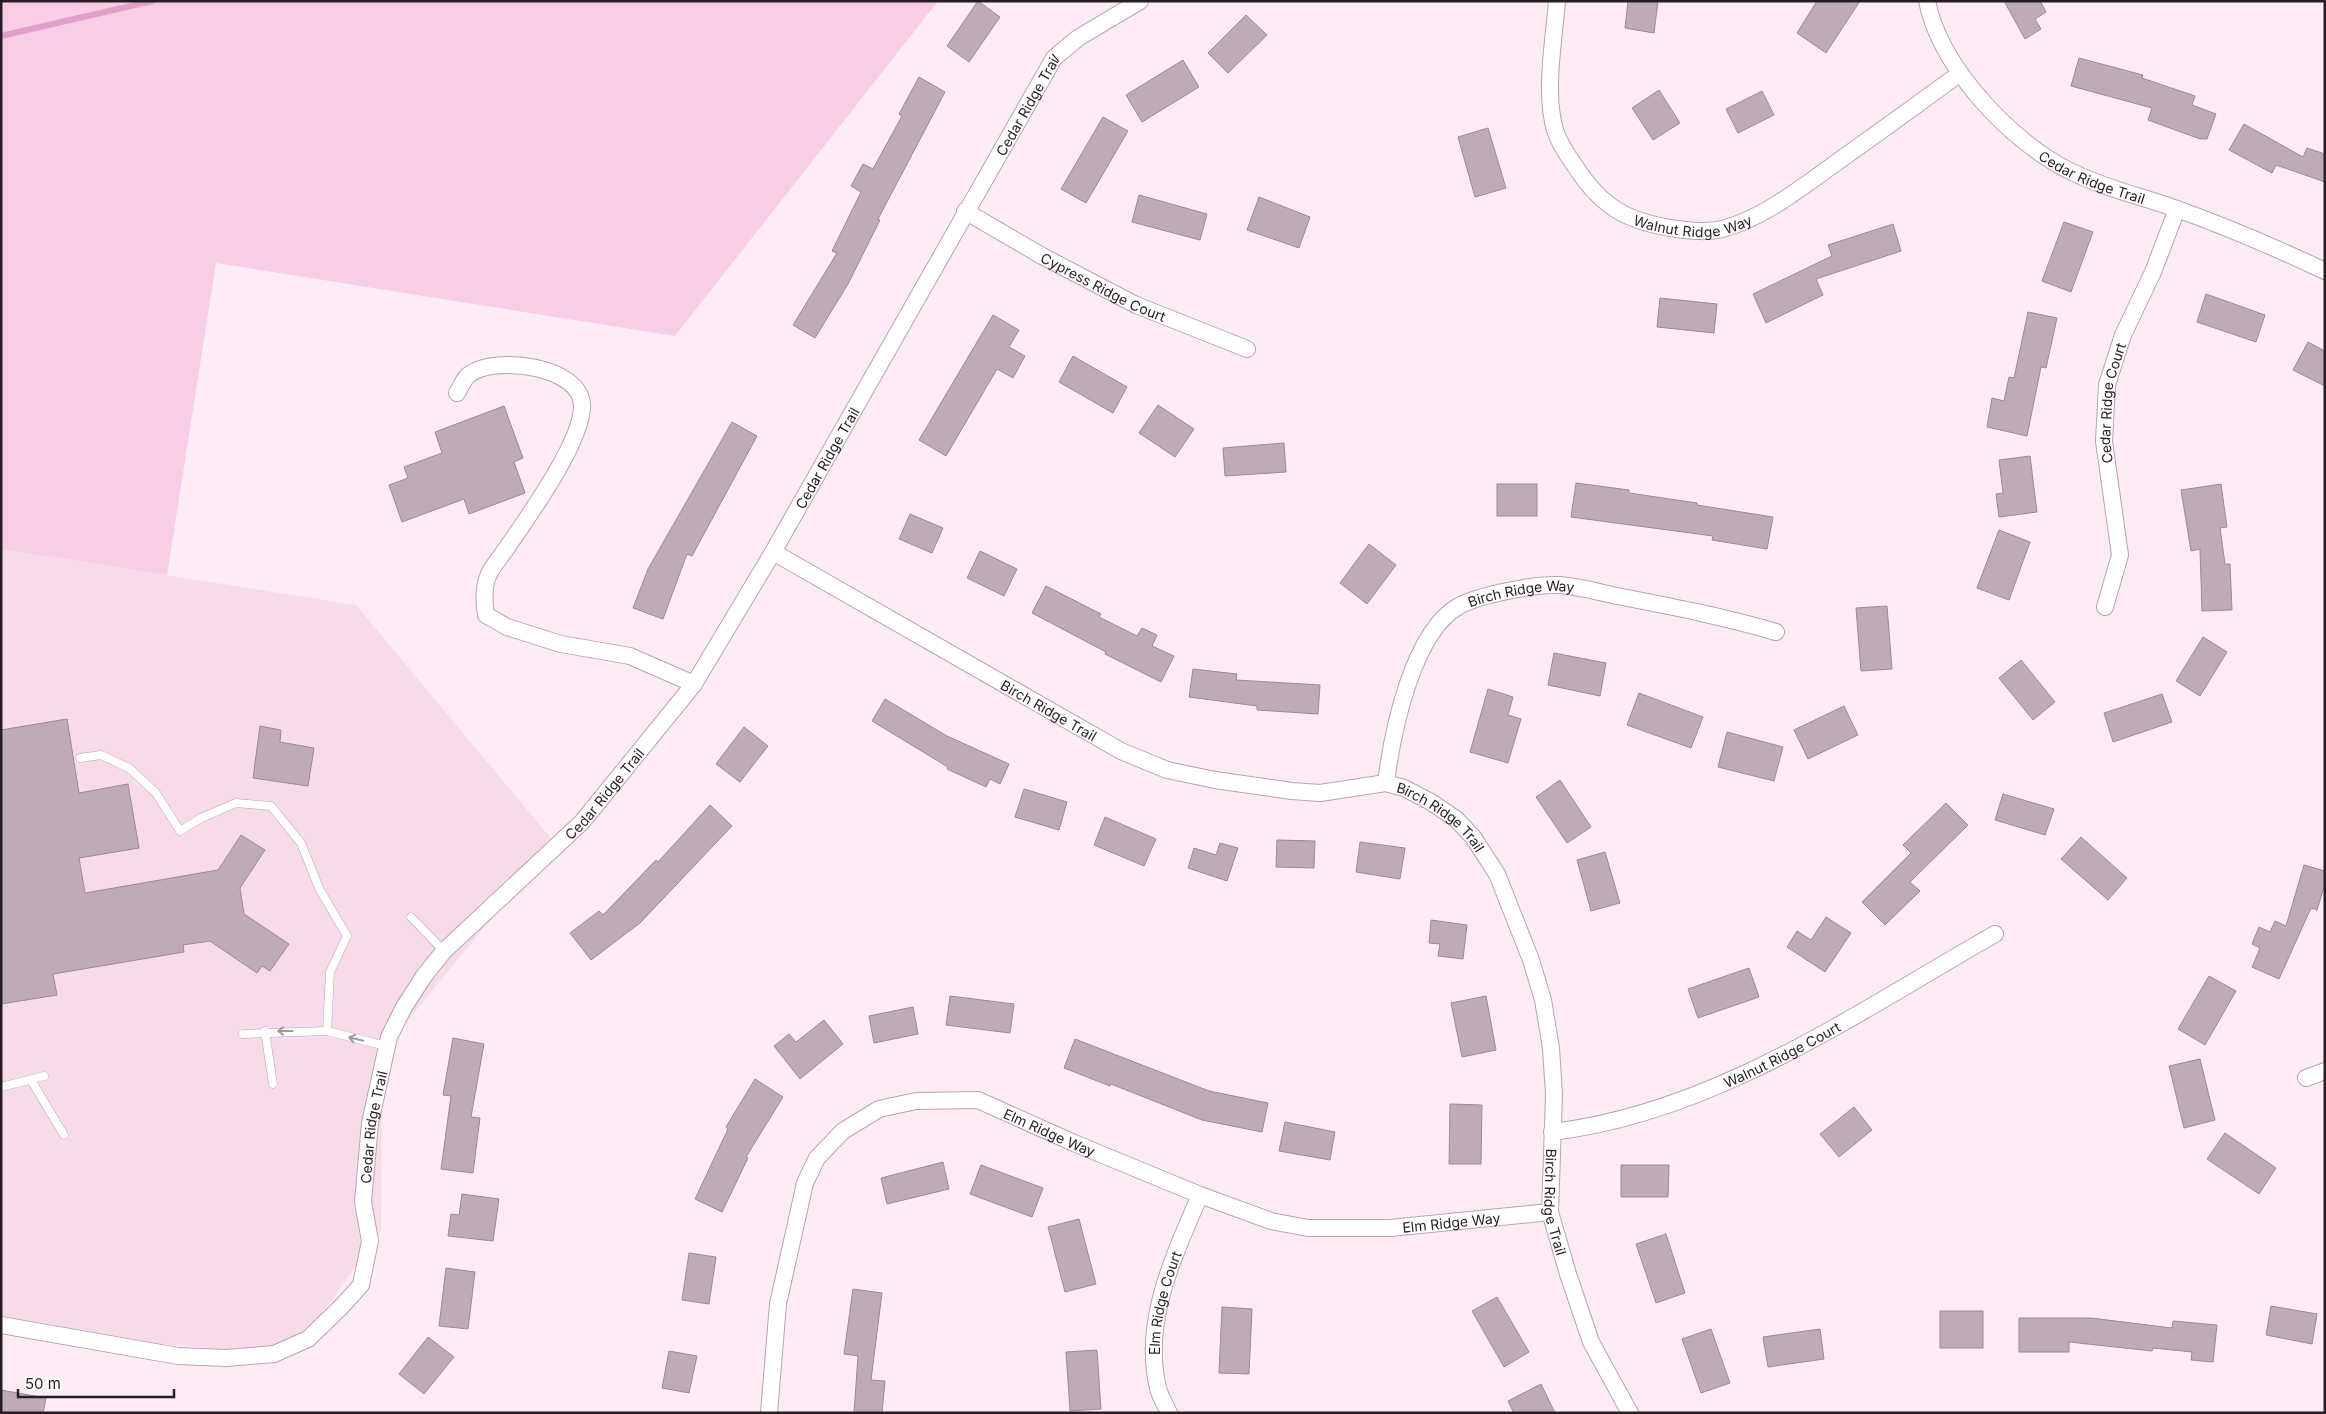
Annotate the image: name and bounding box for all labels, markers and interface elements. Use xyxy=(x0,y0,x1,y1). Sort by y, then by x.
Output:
street label: Cedar Ridge Trail xyxy=(992,50,1062,159)
street label: Cedar Ridge Trail xyxy=(2036,146,2147,207)
street label: Walnut Ridge Way xyxy=(1632,211,1754,240)
street label: Cypress Ridge Court xyxy=(1038,249,1169,325)
street label: Cedar Ridge Court xyxy=(2095,340,2129,465)
street label: Cedar Ridge Trail xyxy=(791,404,862,512)
street label: Birch Ridge Way xyxy=(1465,576,1576,610)
street label: Birch Ridge Trail xyxy=(998,676,1100,744)
street label: Cedar Ridge Trail xyxy=(561,744,647,843)
street label: Birch Ridge Trail xyxy=(1395,778,1489,855)
street label: Walnut Ridge Court xyxy=(1721,1017,1843,1091)
one-way arrow xyxy=(277,1026,293,1036)
one-way arrow xyxy=(349,1033,365,1043)
street label: Cedar Ridge Trail xyxy=(356,1069,390,1184)
street label: Elm Ridge Way xyxy=(1001,1104,1098,1159)
street label: Birch Ridge Trail xyxy=(1541,1148,1571,1257)
street label: Elm Ridge Way xyxy=(1402,1209,1501,1235)
street label: Elm Ridge Court xyxy=(1145,1248,1184,1355)
scale bar xyxy=(18,1366,174,1398)
text: 50 m xyxy=(25,1374,61,1393)

